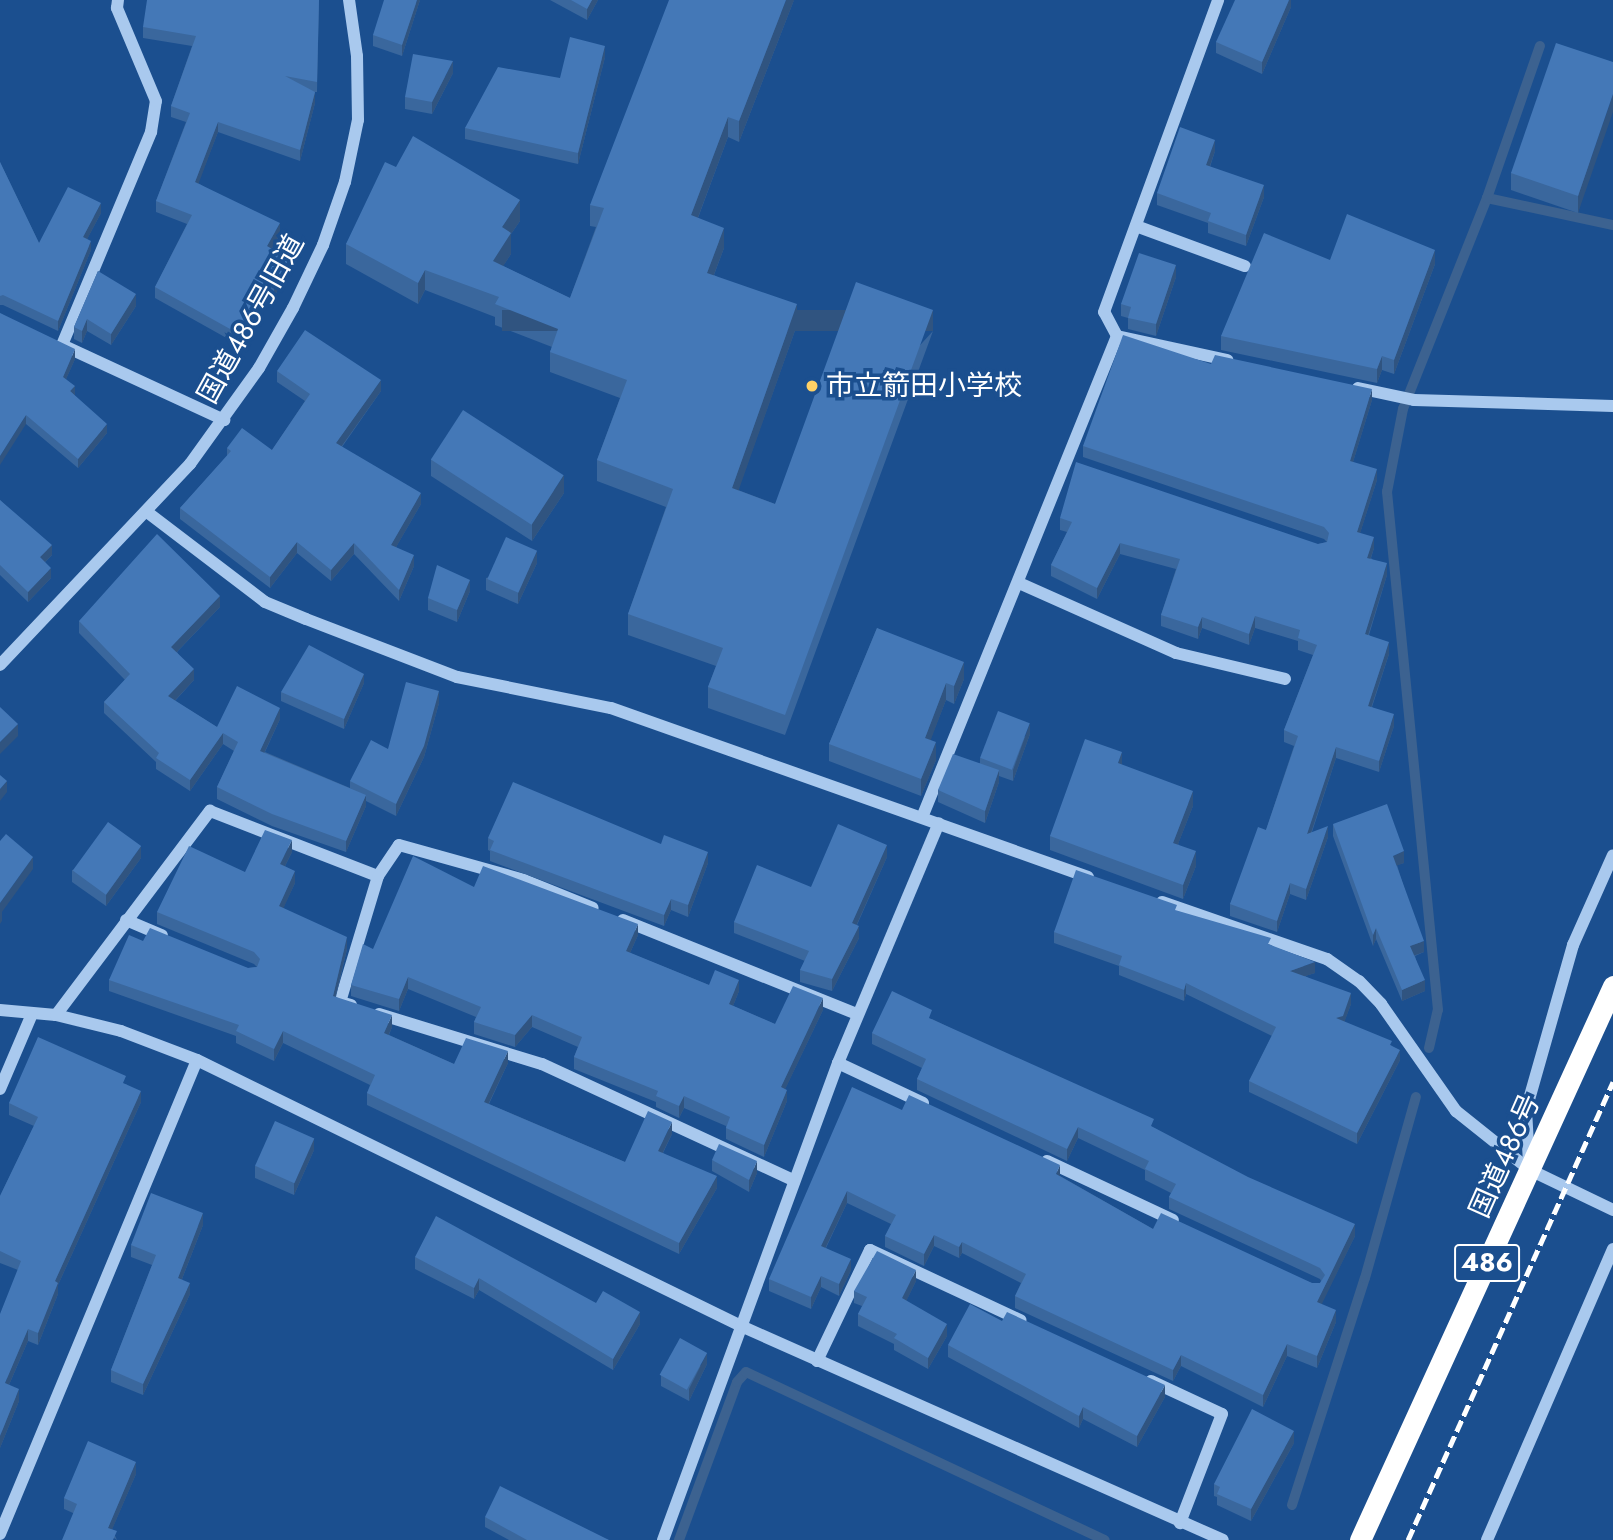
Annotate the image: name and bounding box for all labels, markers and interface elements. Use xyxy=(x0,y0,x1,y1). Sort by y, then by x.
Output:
street label: 国道486号旧道 xyxy=(191,229,311,409)
place label: 市立箭田小学校 xyxy=(826,369,1022,403)
marker: 市立箭田小学校 xyxy=(804,378,820,394)
street label: 国道486号 xyxy=(1463,1089,1547,1223)
road number: 486 xyxy=(1454,1240,1520,1286)

